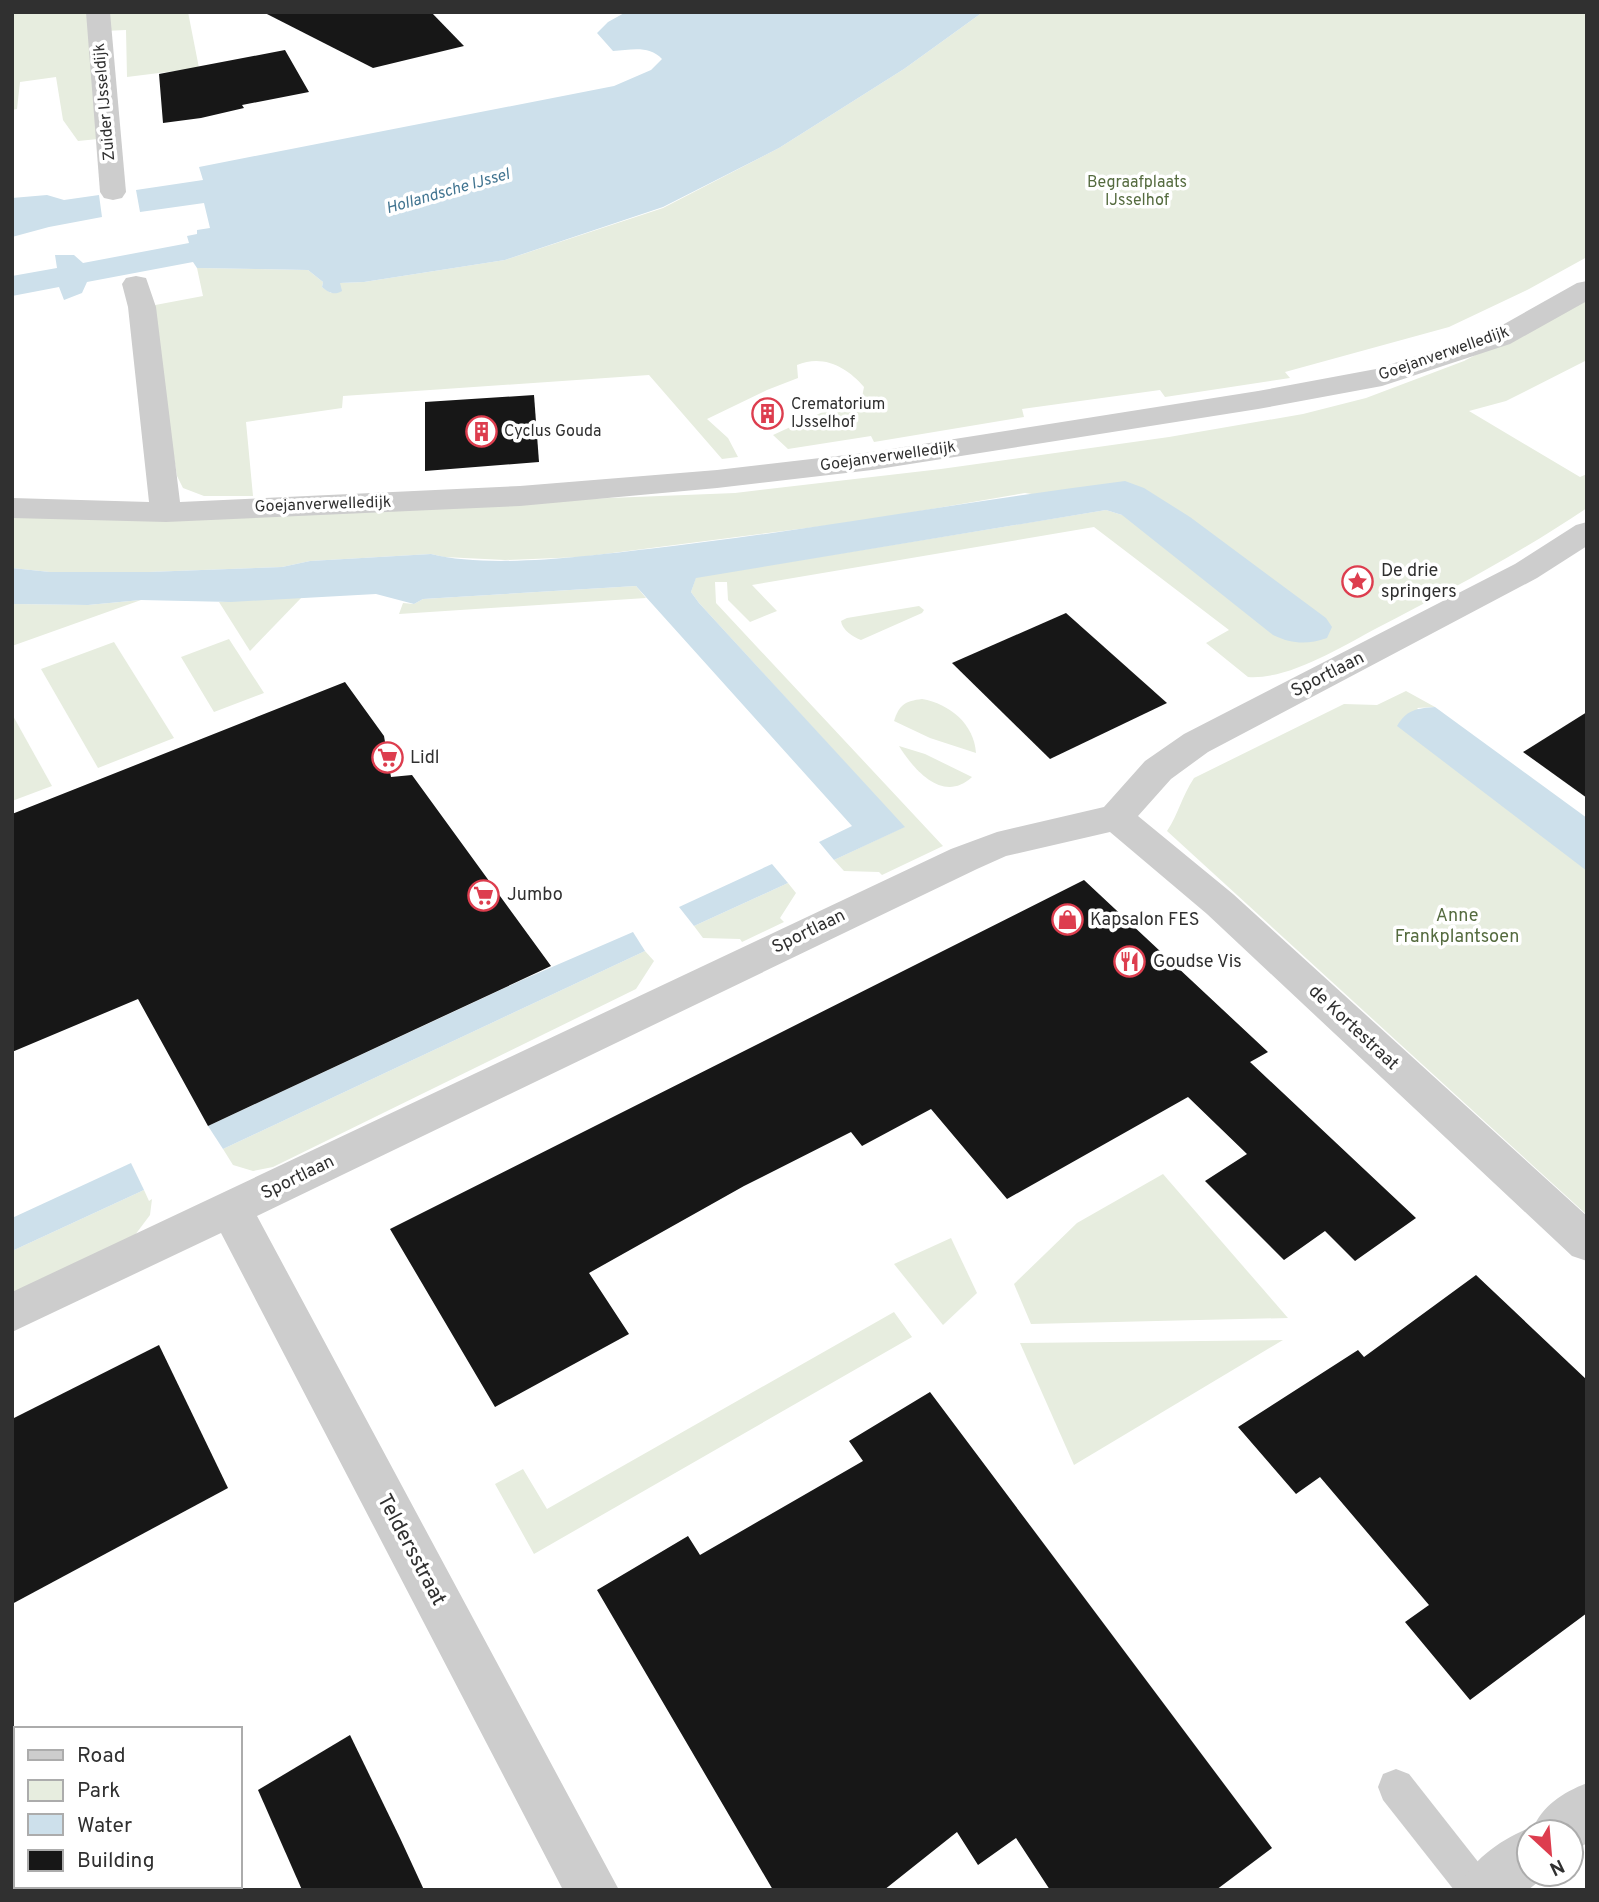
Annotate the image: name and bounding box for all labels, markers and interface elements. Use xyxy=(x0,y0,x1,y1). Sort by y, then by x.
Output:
street label: Zuider IJsseldijk xyxy=(90,42,120,162)
water label: Hollandsche IJssel xyxy=(384,165,513,219)
park label: Begraafplaats IJsselhof xyxy=(1087,173,1187,211)
street label: Goejanverwelledijk xyxy=(1376,322,1512,386)
place label: Crematorium IJsselhof xyxy=(791,395,885,433)
building icon: Crematorium IJsselhof xyxy=(751,397,785,431)
building icon: Cyclus Gouda xyxy=(464,415,498,449)
place label: Cyclus Gouda xyxy=(504,422,601,442)
street label: Goejanverwelledijk xyxy=(819,438,957,476)
street label: Goejanverwelledijk xyxy=(254,493,392,517)
place label: De drie springers xyxy=(1381,560,1457,604)
place icon: De drie springers xyxy=(1341,564,1375,598)
street label: Sportlaan xyxy=(1288,647,1368,703)
supermarket icon: Lidl xyxy=(370,741,404,775)
place label: Lidl xyxy=(410,747,439,770)
supermarket icon: Jumbo xyxy=(467,878,501,912)
place label: Jumbo xyxy=(507,884,563,907)
shop icon: Kapsalon FES xyxy=(1050,903,1084,937)
street label: Sportlaan xyxy=(768,904,850,960)
park label: Anne Frankplantsoen xyxy=(1395,905,1519,949)
place label: Kapsalon FES xyxy=(1090,909,1200,932)
restaurant icon: Goudse Vis xyxy=(1113,945,1147,979)
place label: Goudse Vis xyxy=(1153,951,1242,974)
street label: de Kortestraat xyxy=(1303,980,1403,1076)
street label: Sportlaan xyxy=(257,1150,339,1206)
street label: Teldersstraat xyxy=(370,1490,452,1610)
legend xyxy=(14,1727,242,1888)
text: Road xyxy=(77,1743,126,1770)
text: Park xyxy=(77,1778,120,1805)
text: Water xyxy=(77,1813,132,1840)
north arrow xyxy=(1515,1818,1585,1888)
text: Building xyxy=(77,1848,155,1875)
text: N xyxy=(1545,1853,1568,1880)

